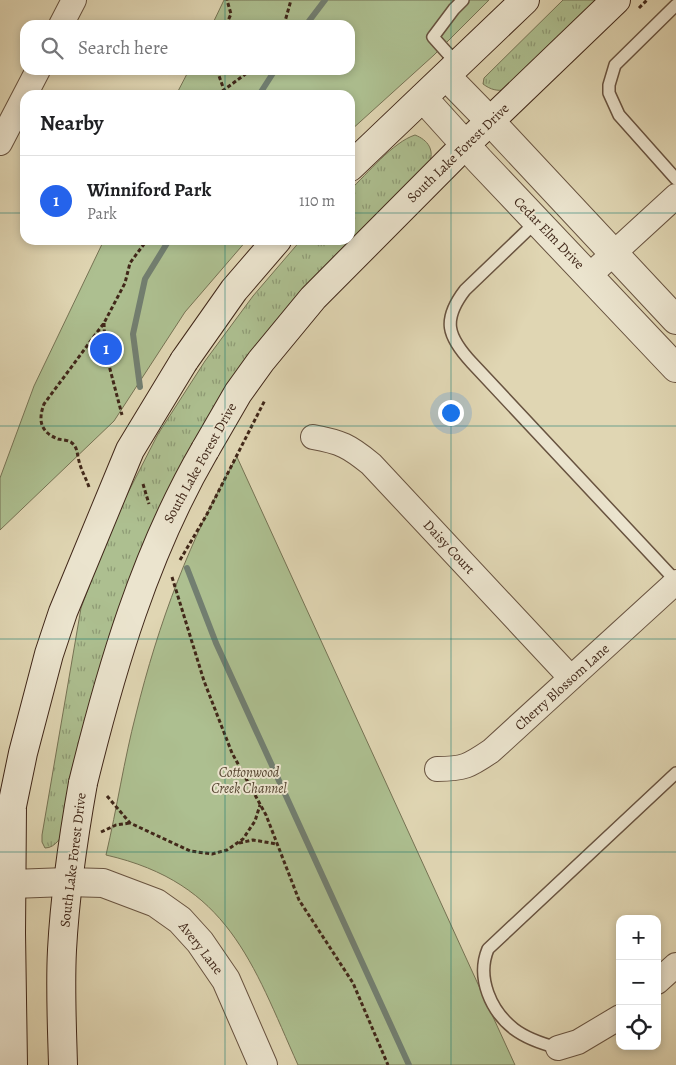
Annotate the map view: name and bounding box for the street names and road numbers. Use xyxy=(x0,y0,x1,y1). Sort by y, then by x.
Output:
street label: South Lake Forest Drive xyxy=(403,99,513,207)
street label: Cedar Elm Drive xyxy=(509,192,589,274)
street label: South Lake Forest Drive xyxy=(159,399,241,527)
street label: Daisy Court xyxy=(419,516,479,579)
street label: Cherry Blossom Lane xyxy=(511,639,613,735)
street label: South Lake Forest Drive xyxy=(55,792,91,928)
street label: Avery Lane xyxy=(174,917,228,978)

